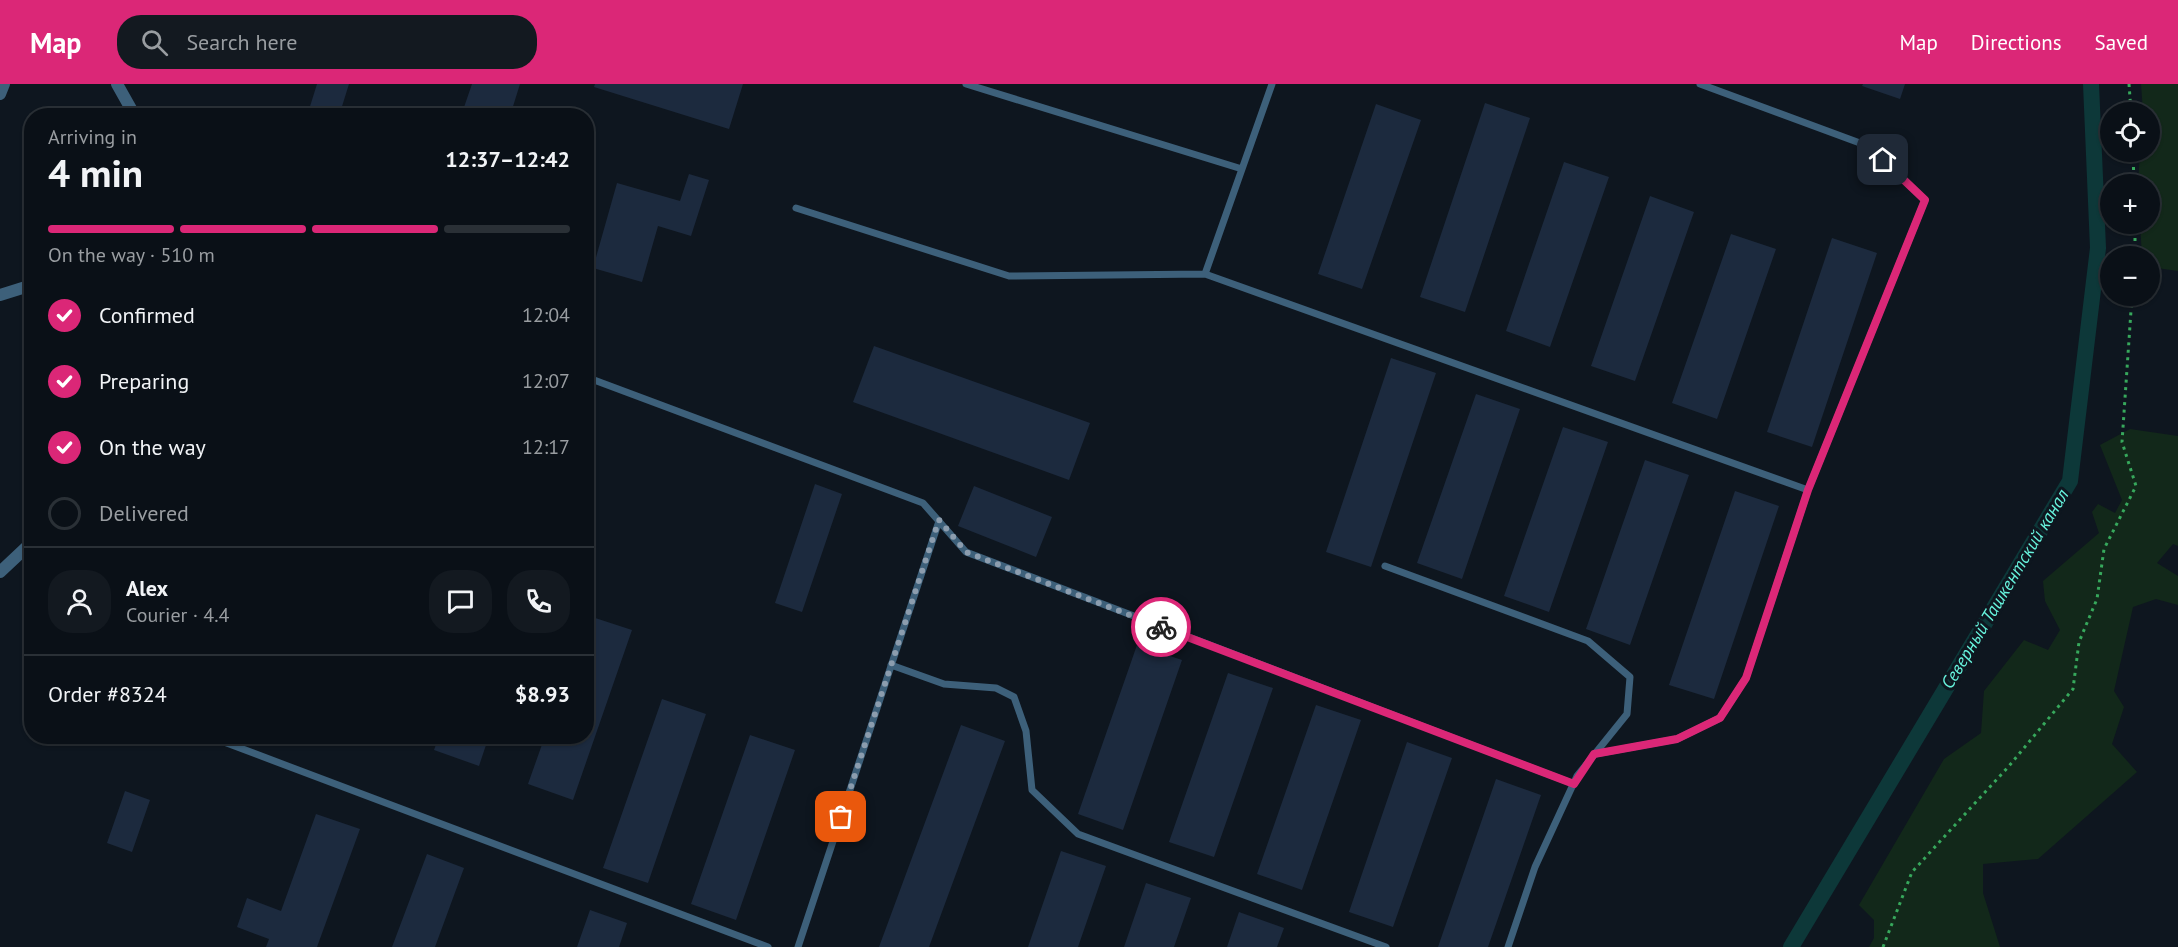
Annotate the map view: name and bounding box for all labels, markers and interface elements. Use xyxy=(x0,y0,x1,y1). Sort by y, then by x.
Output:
search box xyxy=(117,15,537,69)
text: Map xyxy=(30,24,81,61)
icon: search xyxy=(138,26,171,59)
text: Search here xyxy=(186,28,297,56)
text: Map xyxy=(1899,29,1938,56)
text: Directions xyxy=(1971,29,2062,56)
text: Saved xyxy=(2095,29,2148,56)
map controls xyxy=(2100,102,2160,306)
button: locate xyxy=(2100,102,2160,162)
text: Arriving in xyxy=(48,124,137,150)
pin xyxy=(1857,134,1908,185)
icon: home xyxy=(1866,143,1899,176)
text: 12:37–12:42 xyxy=(445,145,570,173)
text: 4 min xyxy=(48,147,143,198)
button: + xyxy=(2100,174,2160,234)
text: On the way · 510 m xyxy=(48,242,215,268)
button: − xyxy=(2100,246,2160,306)
icon: check xyxy=(48,299,81,332)
text: Confirmed xyxy=(99,301,195,329)
text: 12:04 xyxy=(522,302,570,328)
icon: check xyxy=(48,365,81,398)
text: Preparing xyxy=(99,367,189,395)
text: 12:07 xyxy=(522,368,570,394)
icon: check xyxy=(48,431,81,464)
text: On the way xyxy=(99,433,206,461)
text: 12:17 xyxy=(522,434,570,460)
water label: Северный Ташкентский канал xyxy=(1936,484,2074,693)
text: Delivered xyxy=(99,499,189,527)
button: person xyxy=(48,570,111,633)
button: chat xyxy=(429,570,492,633)
button: phone xyxy=(507,570,570,633)
text: Alex xyxy=(126,574,168,602)
courier xyxy=(1131,597,1191,657)
text: Courier · 4.4 xyxy=(126,602,229,628)
icon: bike xyxy=(1145,611,1178,644)
text: Order #8324 xyxy=(48,680,167,708)
text: $8.93 xyxy=(515,680,570,708)
pin xyxy=(815,791,866,842)
icon: bag xyxy=(824,800,857,833)

